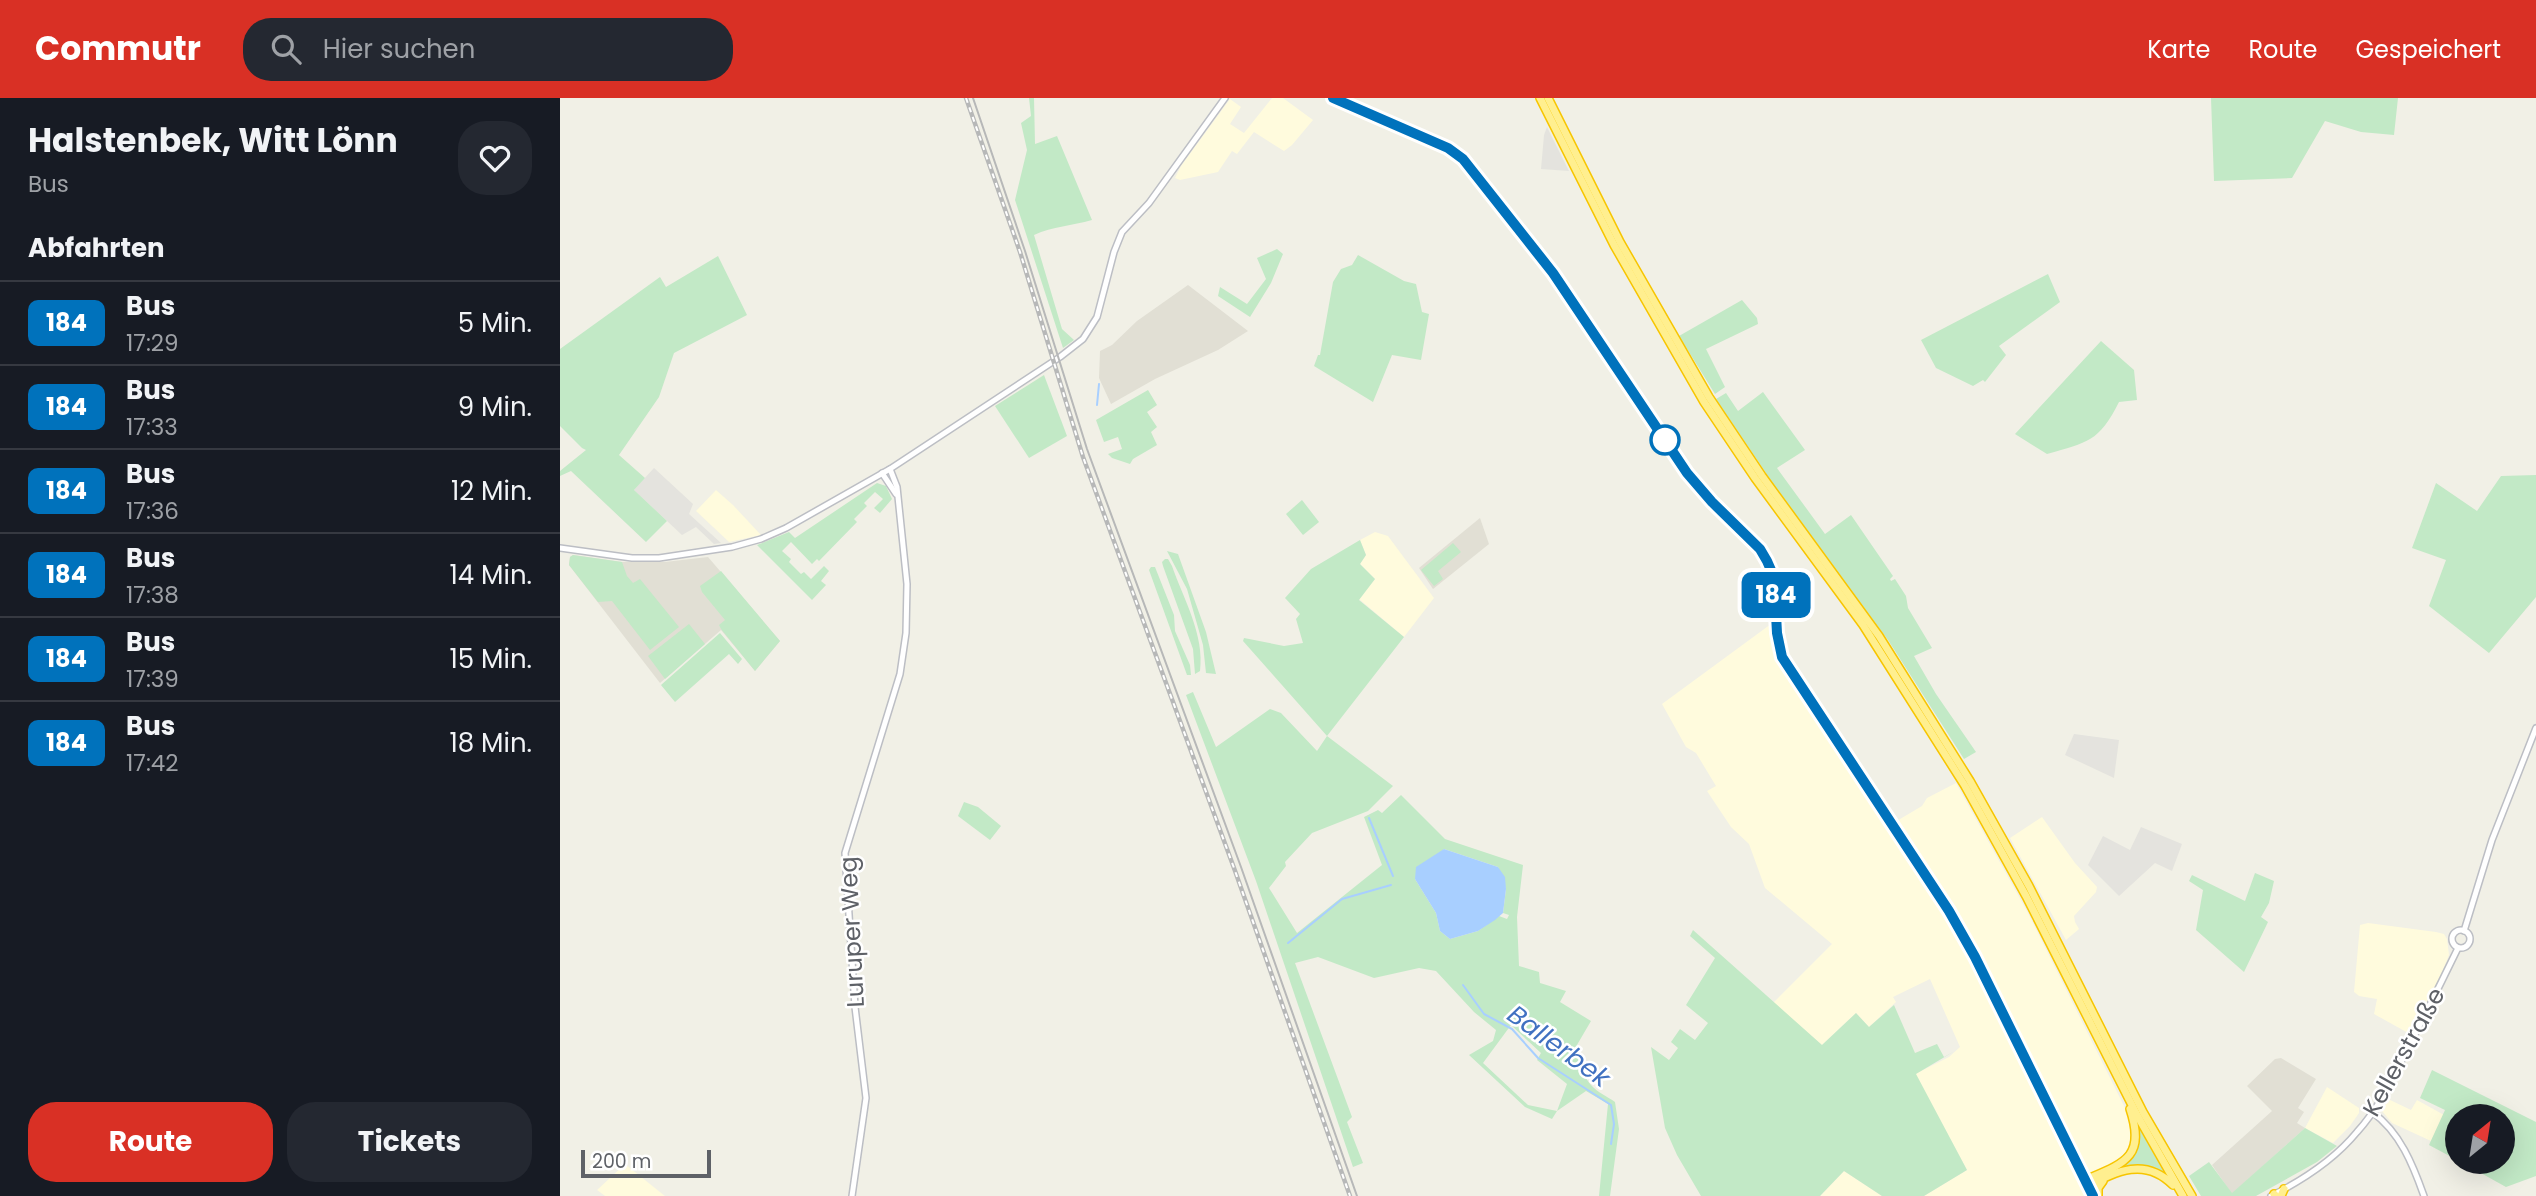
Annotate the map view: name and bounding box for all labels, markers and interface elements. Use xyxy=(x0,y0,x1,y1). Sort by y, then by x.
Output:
search box xyxy=(243,18,733,81)
text: Commutr xyxy=(35,25,201,72)
icon: search xyxy=(267,30,305,68)
text: Hier suchen xyxy=(323,31,475,67)
text: Karte xyxy=(2147,33,2210,66)
text: Route xyxy=(2248,33,2317,66)
text: Gespeichert xyxy=(2355,33,2501,66)
text: Halstenbek, Witt Lönn xyxy=(28,117,398,164)
button: heart xyxy=(458,121,532,195)
text: Bus xyxy=(28,168,69,200)
text: Abfahrten xyxy=(28,230,165,266)
text: Bus xyxy=(126,288,175,324)
text: 5 Min. xyxy=(458,305,532,341)
text: 184 xyxy=(46,306,87,339)
text: 17:29 xyxy=(126,327,179,359)
text: Bus xyxy=(126,372,175,408)
text: 9 Min. xyxy=(458,389,532,425)
text: 184 xyxy=(46,390,87,423)
text: 17:33 xyxy=(126,411,178,443)
unlabelled marker xyxy=(1650,425,1680,455)
text: Bus xyxy=(126,456,175,492)
text: 12 Min. xyxy=(451,473,532,509)
text: 184 xyxy=(46,474,87,507)
text: 17:36 xyxy=(126,495,179,527)
text: Bus xyxy=(126,540,175,576)
text: 14 Min. xyxy=(450,557,532,593)
text: 184 xyxy=(46,558,87,591)
line badge: 184 xyxy=(1736,572,1816,618)
text: 184 xyxy=(1756,578,1796,611)
text: 17:38 xyxy=(126,579,179,611)
text: Bus xyxy=(126,624,175,660)
text: 15 Min. xyxy=(450,641,532,677)
text: 184 xyxy=(46,642,87,675)
text: 17:39 xyxy=(126,663,179,695)
text: Bus xyxy=(126,708,175,744)
text: 18 Min. xyxy=(449,725,532,761)
text: 184 xyxy=(46,726,87,759)
text: 17:42 xyxy=(126,747,179,779)
street label: Luruper Weg xyxy=(831,856,872,1008)
street label: Kellerstraße xyxy=(2355,981,2453,1122)
water label: Ballerbek xyxy=(1500,996,1619,1097)
button: Route xyxy=(28,1102,273,1182)
button: Tickets xyxy=(287,1102,532,1182)
north arrow xyxy=(2445,1104,2515,1174)
map controls xyxy=(2445,1104,2515,1174)
scale bar xyxy=(581,1147,710,1179)
text: 200 m xyxy=(592,1148,651,1175)

